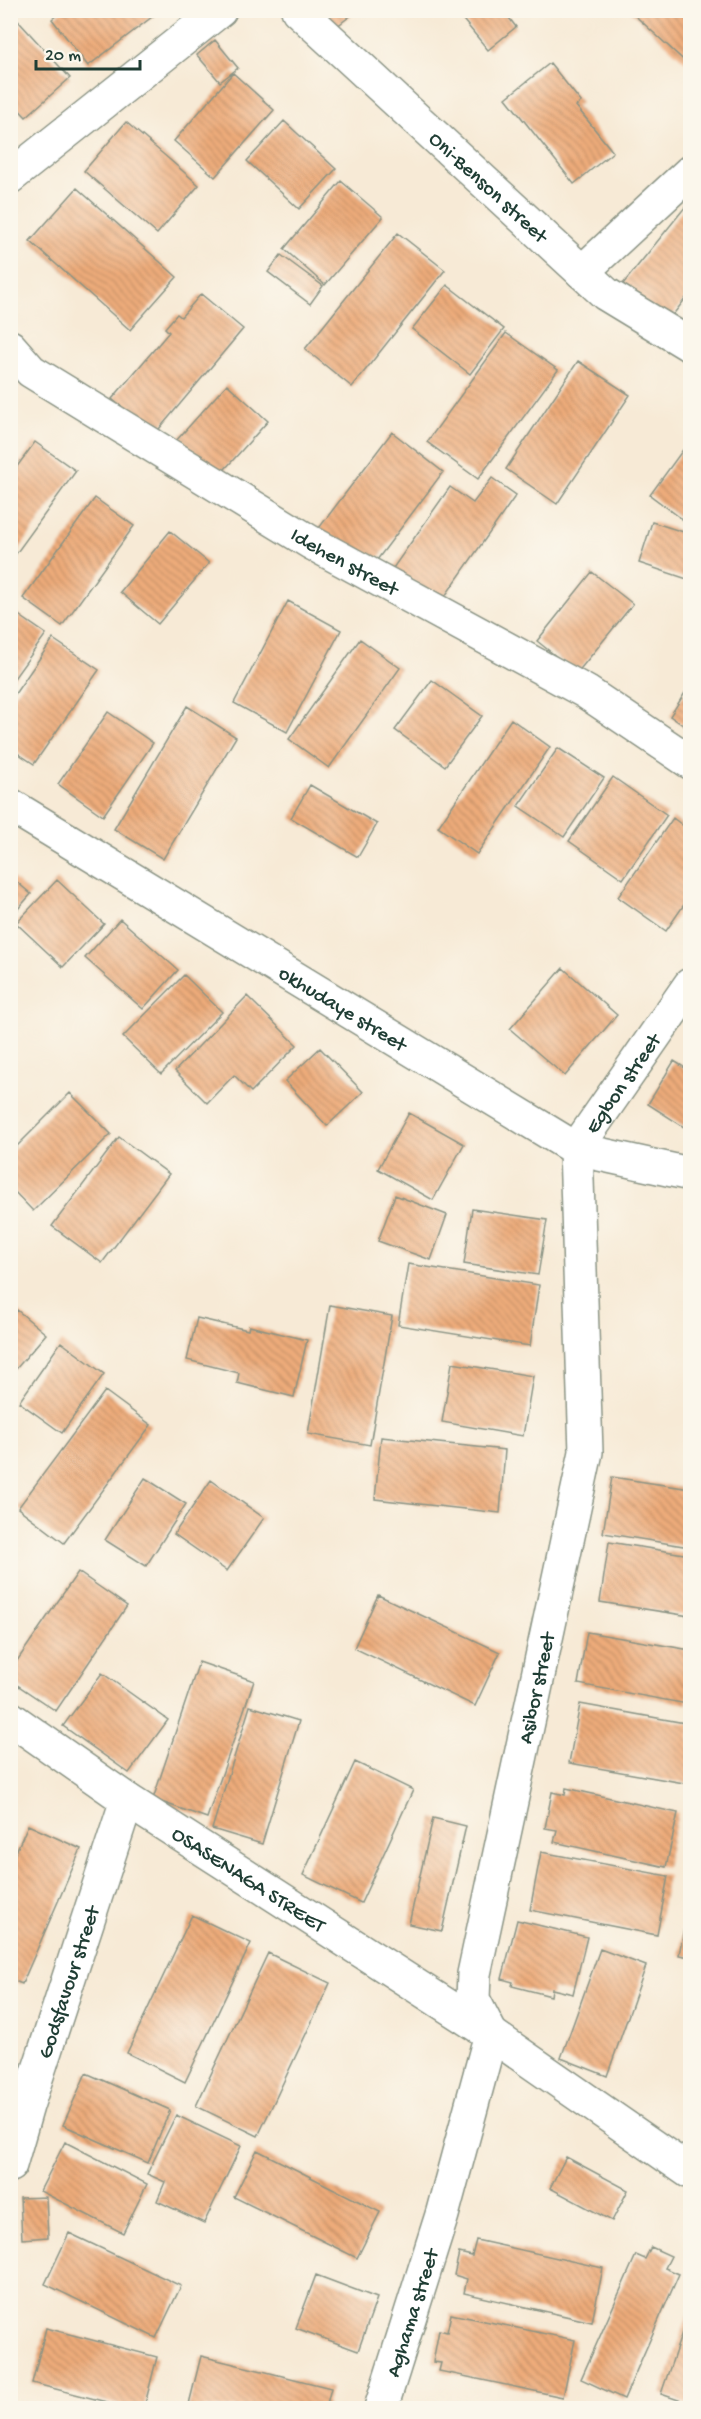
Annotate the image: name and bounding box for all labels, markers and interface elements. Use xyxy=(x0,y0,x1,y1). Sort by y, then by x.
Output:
scale bar xyxy=(36,33,140,71)
text: 20 m xyxy=(45,46,81,67)
street label: Oni-Benson street xyxy=(422,128,553,252)
street label: Idehen street xyxy=(285,524,404,605)
street label: okhudaye street xyxy=(273,962,412,1060)
street label: Egbon street xyxy=(582,1028,670,1140)
street label: Asibor street xyxy=(515,1628,563,1746)
street label: OSASENAGA STREET xyxy=(166,1823,329,1940)
street label: Godsfavour street xyxy=(34,1901,108,2062)
street label: Aghama street xyxy=(383,2244,447,2381)

